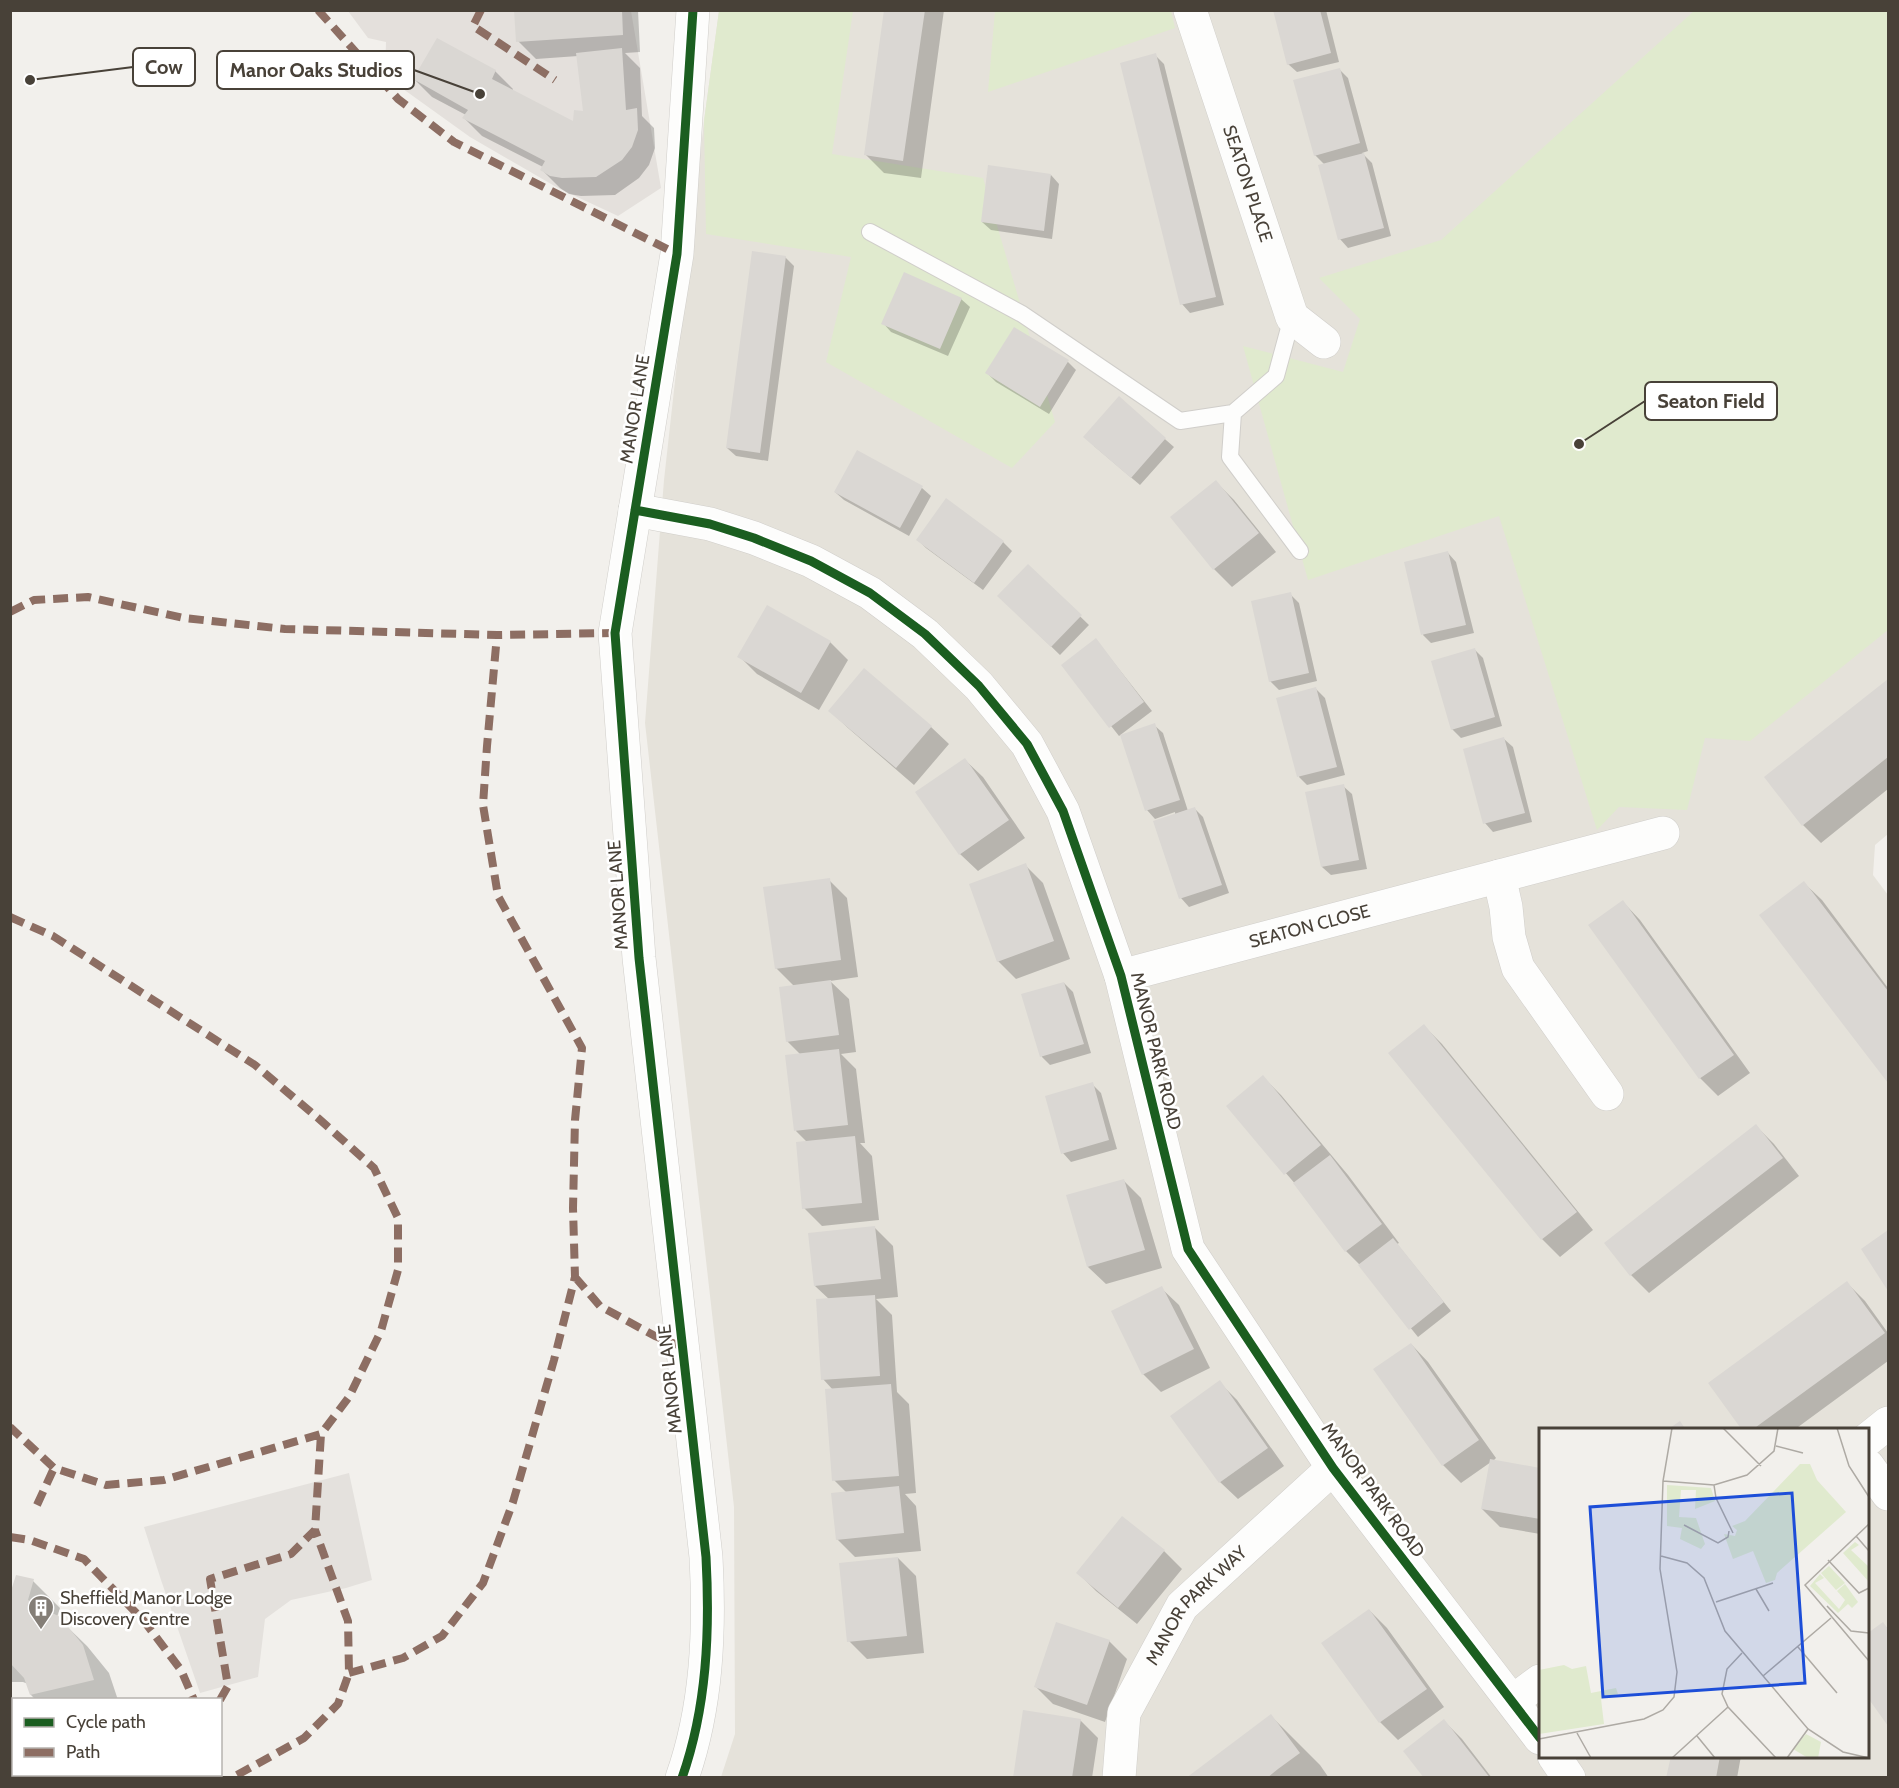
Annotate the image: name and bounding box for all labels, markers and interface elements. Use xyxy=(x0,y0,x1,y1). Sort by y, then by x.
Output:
callout: Cow xyxy=(133,48,195,86)
callout: Manor Oaks Studios xyxy=(217,51,414,89)
text: Cow xyxy=(145,55,183,79)
text: Manor Oaks Studios xyxy=(229,58,403,82)
street label: SEATON PLACE xyxy=(1218,122,1277,245)
street label: MANOR LANE xyxy=(616,353,654,465)
callout: Seaton Field xyxy=(1645,382,1777,420)
text: Seaton Field xyxy=(1657,389,1765,413)
street label: MANOR LANE xyxy=(603,839,633,951)
street label: SEATON CLOSE xyxy=(1247,900,1373,953)
street label: MANOR PARK ROAD xyxy=(1126,970,1186,1132)
street label: MANOR LANE xyxy=(653,1323,687,1435)
street label: MANOR PARK ROAD xyxy=(1317,1418,1429,1562)
inset map xyxy=(1539,1428,1869,1758)
street label: MANOR PARK WAY xyxy=(1141,1541,1252,1669)
place label: Sheffield Manor Lodge Discovery Centre xyxy=(60,1587,232,1630)
building icon: Sheffield Manor Lodge Discovery Centre xyxy=(26,1593,56,1631)
legend xyxy=(12,1698,222,1776)
text: Cycle path xyxy=(66,1711,146,1733)
text: Path xyxy=(66,1741,100,1763)

